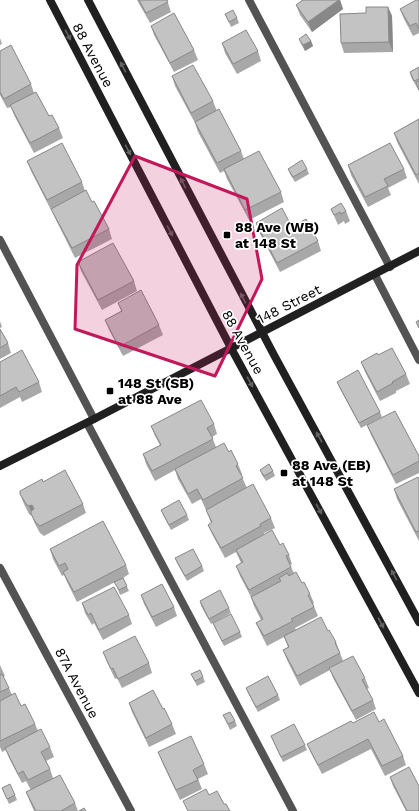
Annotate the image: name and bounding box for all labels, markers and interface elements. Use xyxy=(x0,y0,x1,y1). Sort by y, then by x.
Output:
street label: 88 Avenue xyxy=(69,20,117,90)
one-way arrow xyxy=(65,29,71,40)
one-way arrow xyxy=(120,62,126,73)
one-way arrow xyxy=(125,144,131,156)
one-way arrow xyxy=(180,177,186,189)
place label: 88 Ave (WB) at 148 St xyxy=(235,219,319,251)
one-way arrow xyxy=(167,225,173,237)
marker: 88 Ave (WB) at 148 St xyxy=(222,230,232,240)
street label: 148 Street xyxy=(254,281,324,327)
one-way arrow xyxy=(240,292,247,304)
street label: 88 Avenue xyxy=(219,307,267,377)
place label: 148 St (SB) at 88 Ave xyxy=(118,375,194,407)
one-way arrow xyxy=(247,376,254,388)
marker: 148 St (SB) at 88 Ave xyxy=(105,386,115,396)
one-way arrow xyxy=(315,431,322,442)
place label: 88 Ave (EB) at 148 St xyxy=(292,457,371,489)
marker: 88 Ave (EB) at 148 St xyxy=(279,468,289,478)
one-way arrow xyxy=(316,503,323,515)
one-way arrow xyxy=(391,569,397,581)
one-way arrow xyxy=(378,617,385,629)
street label: 87A Avenue xyxy=(52,645,102,721)

